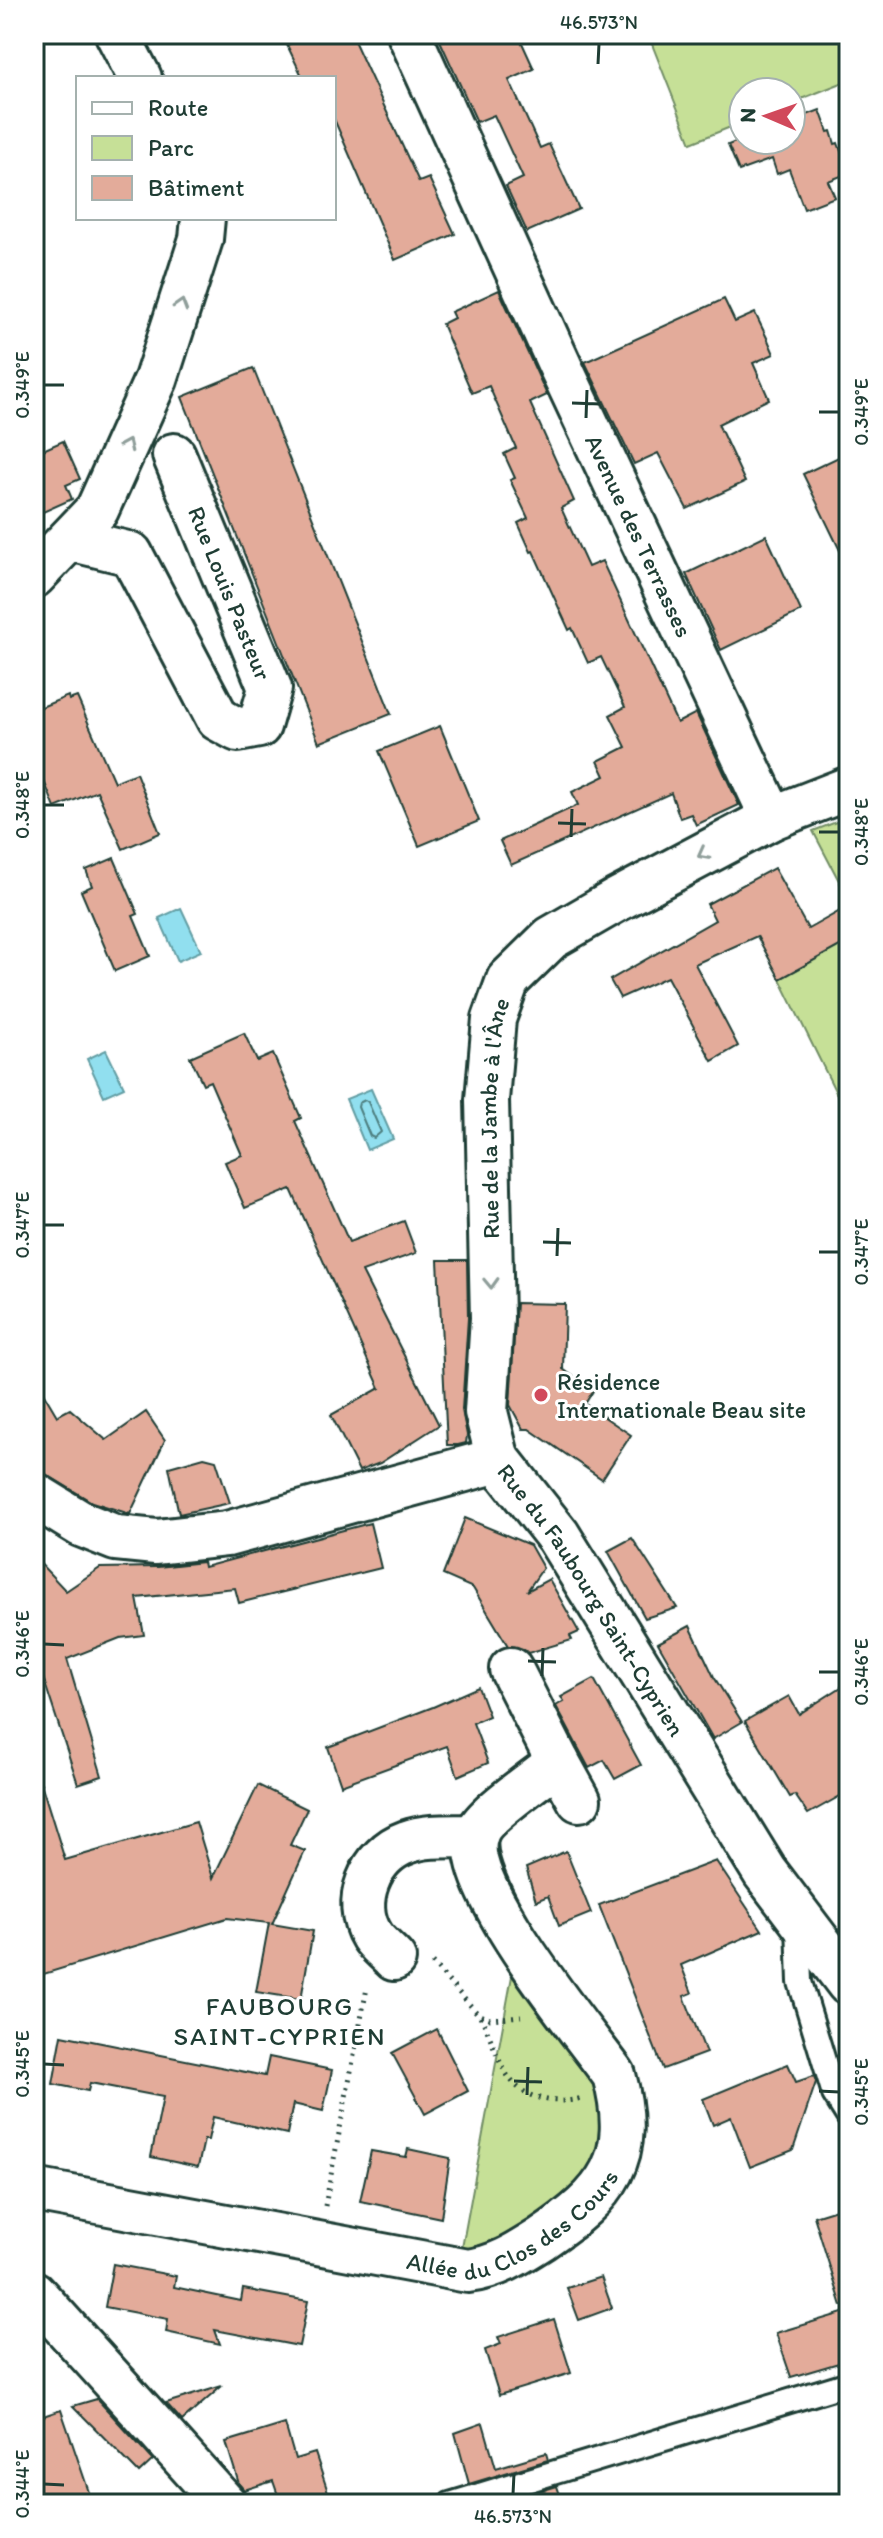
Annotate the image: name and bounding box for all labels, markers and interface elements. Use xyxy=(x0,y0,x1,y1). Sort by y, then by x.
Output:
text: 46.573°N xyxy=(560,10,638,34)
legend xyxy=(76,76,336,220)
north arrow xyxy=(727,76,807,156)
text: Route xyxy=(148,93,208,122)
text: N xyxy=(734,107,761,123)
text: Parc xyxy=(148,133,194,162)
text: Bâtiment xyxy=(148,173,244,202)
one-way arrow xyxy=(172,299,188,312)
text: 0.349°E xyxy=(10,351,34,419)
text: 0.349°E xyxy=(849,378,873,446)
street label: Avenue des Terrasses xyxy=(580,429,700,642)
one-way arrow xyxy=(117,439,133,453)
street label: Rue Louis Pasteur xyxy=(182,502,278,684)
text: 0.348°E xyxy=(10,771,34,839)
text: 0.348°E xyxy=(849,798,873,866)
one-way arrow xyxy=(697,845,712,860)
street label: Rue de la Jambe à l'Âne xyxy=(472,993,515,1239)
text: 0.347°E xyxy=(10,1191,34,1259)
text: 0.347°E xyxy=(849,1218,873,1286)
one-way arrow xyxy=(483,1277,500,1290)
place label: Résidence Internationale Beau site xyxy=(557,1367,806,1424)
marker: Résidence Internationale Beau site xyxy=(532,1386,550,1404)
street label: Rue du Faubourg Saint-Cyprien xyxy=(492,1457,692,1742)
text: 0.346°E xyxy=(10,1610,34,1678)
text: 0.346°E xyxy=(849,1638,873,1706)
district label: FAUBOURG SAINT-CYPRIEN xyxy=(174,1990,387,2052)
text: 0.345°E xyxy=(10,2030,34,2098)
text: 0.345°E xyxy=(849,2058,873,2126)
street label: Allée du Clos des Cours xyxy=(404,2164,624,2286)
text: 0.344°E xyxy=(10,2449,34,2519)
text: 46.573°N xyxy=(474,2504,552,2528)

